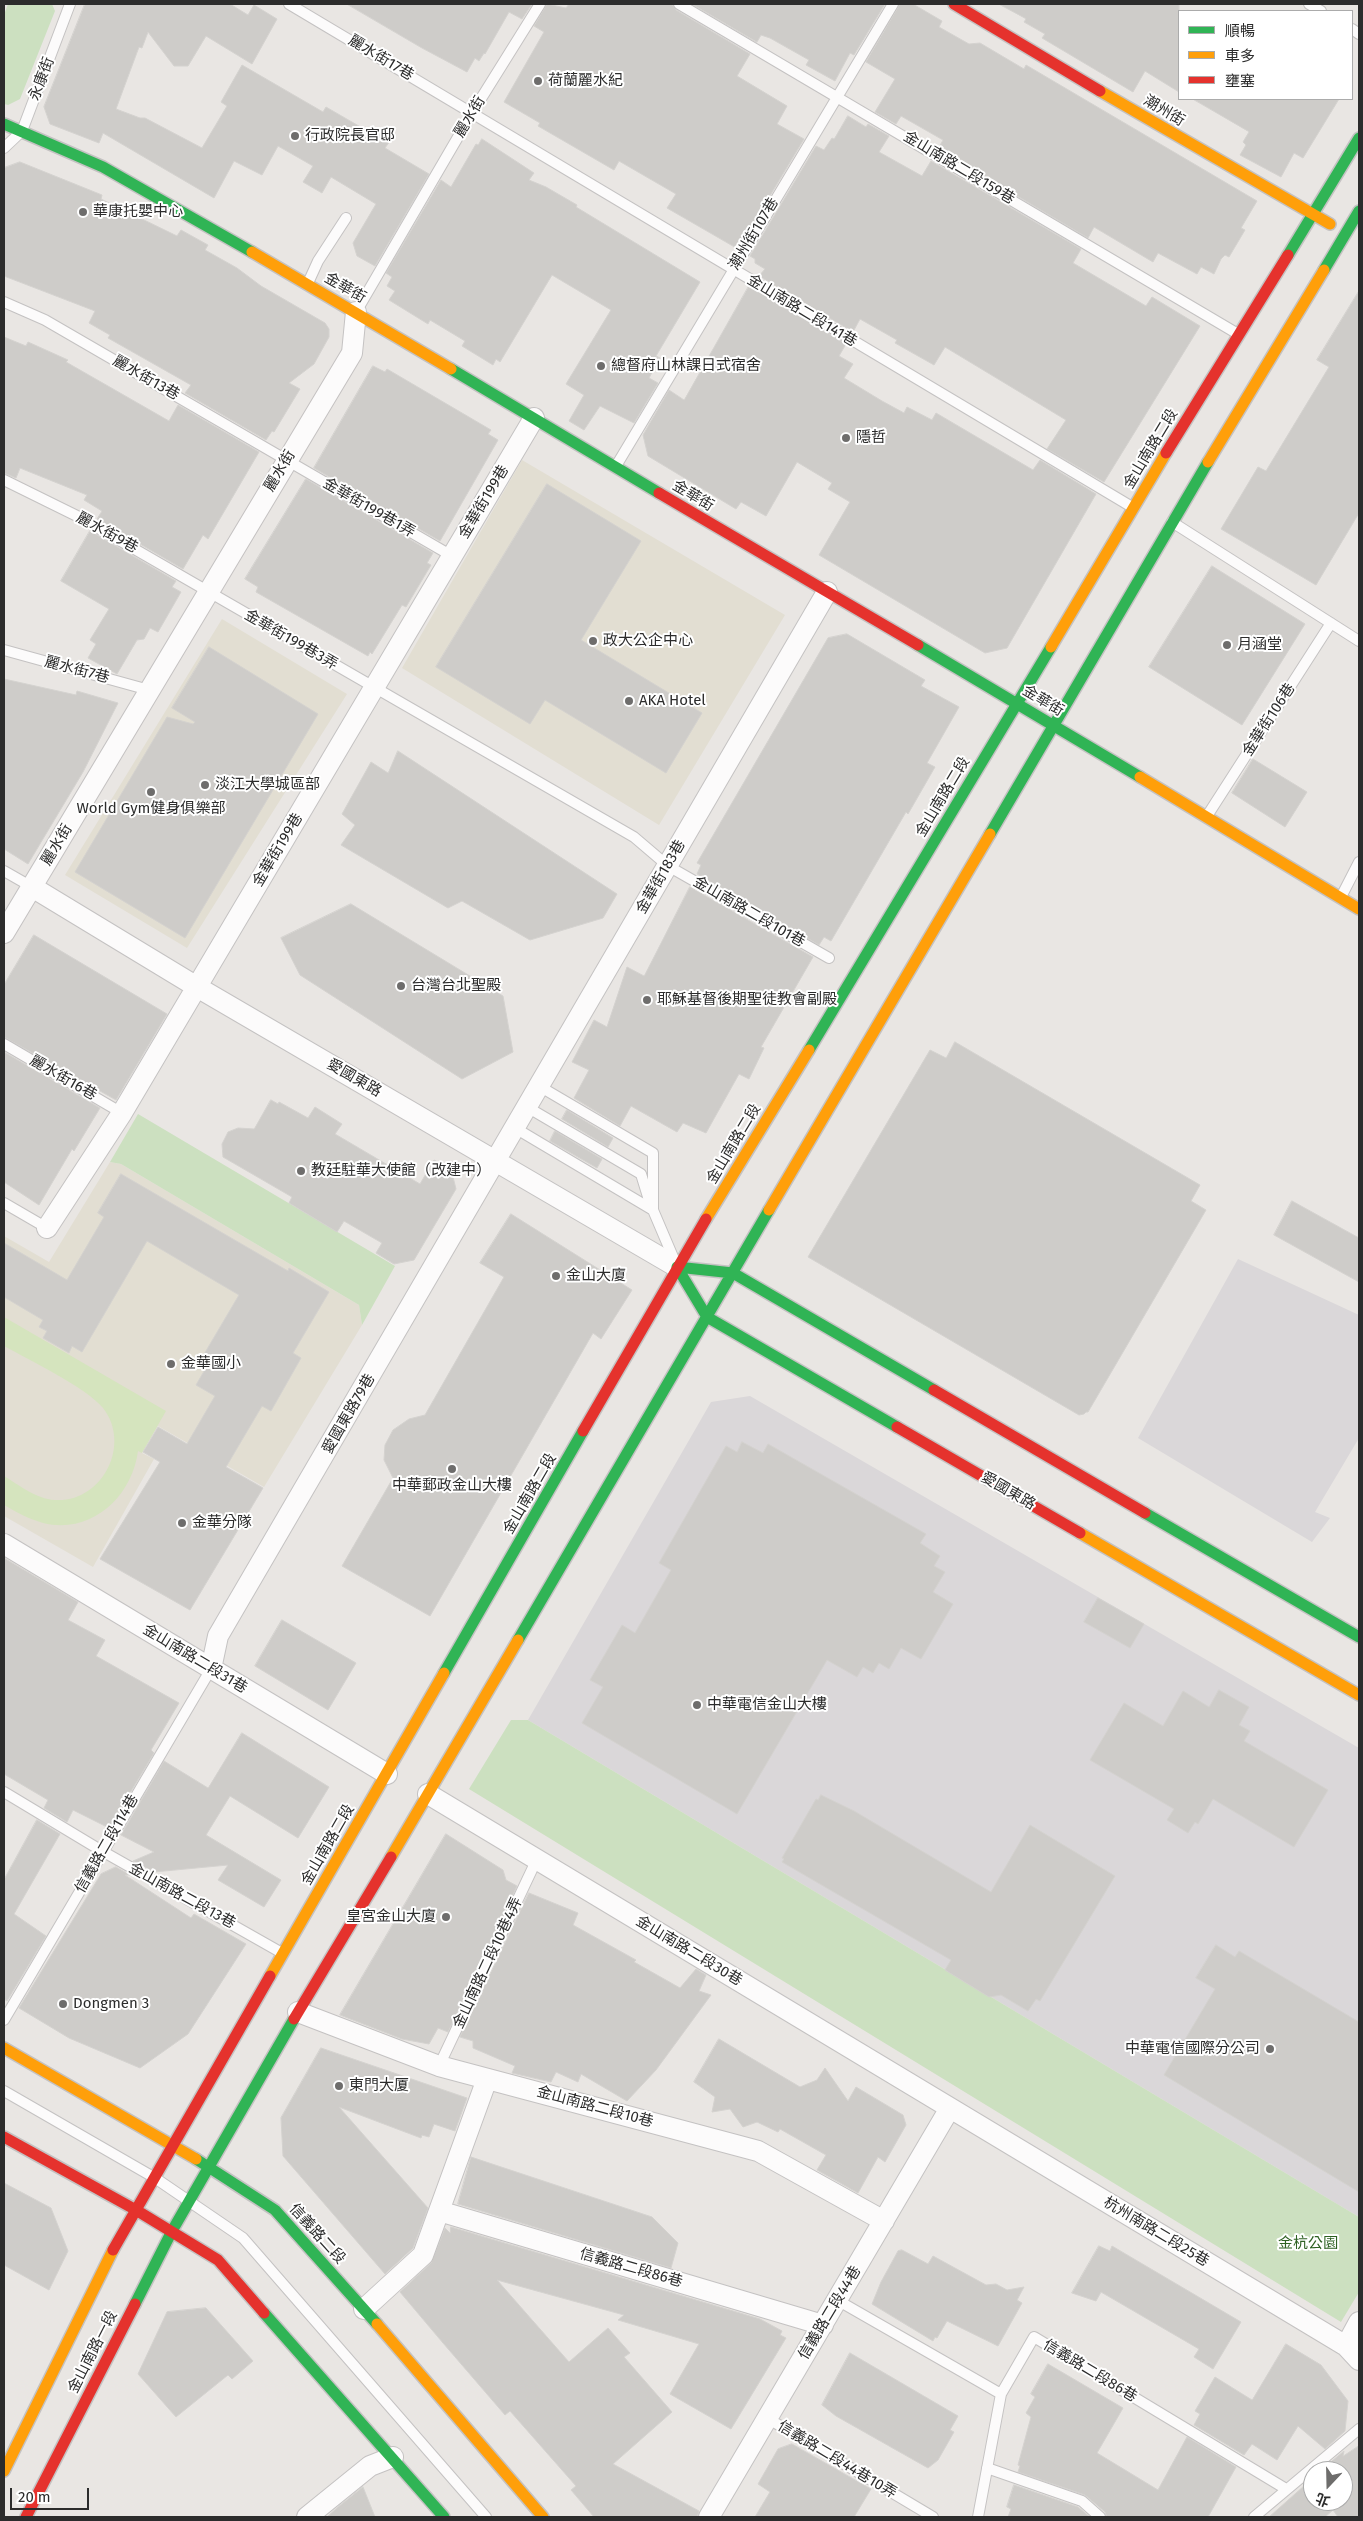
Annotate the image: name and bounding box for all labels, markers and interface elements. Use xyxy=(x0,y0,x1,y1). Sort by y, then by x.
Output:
legend xyxy=(1178,10,1353,100)
text: 順暢 xyxy=(1225,22,1255,40)
street label: 麗水街17巷 xyxy=(345,31,417,85)
text: 車多 xyxy=(1225,47,1255,65)
street label: 永康街 xyxy=(26,55,58,103)
place label: 荷蘭麗水紀 xyxy=(548,72,623,90)
text: 壅塞 xyxy=(1225,72,1255,90)
marker: 荷蘭麗水紀 xyxy=(532,75,544,87)
street label: 潮州街 xyxy=(1140,92,1188,130)
street label: 麗水街 xyxy=(451,93,489,141)
place label: 行政院長官邸 xyxy=(305,127,395,145)
street label: 金山南路二段159巷 xyxy=(900,128,1018,208)
marker: 行政院長官邸 xyxy=(289,130,301,142)
street label: 潮州街107巷 xyxy=(725,195,783,273)
place label: 華康托嬰中心 xyxy=(93,203,183,221)
marker: 華康托嬰中心 xyxy=(77,206,89,218)
street label: 金華街 xyxy=(321,269,369,307)
street label: 金山南路二段141巷 xyxy=(744,271,860,351)
street label: 麗水街13巷 xyxy=(109,352,183,404)
place label: 總督府山林課日式宿舍 xyxy=(611,357,761,375)
marker: 總督府山林課日式宿舍 xyxy=(595,360,607,372)
street label: 金山南路二段 xyxy=(1120,406,1182,492)
place label: 隱哲 xyxy=(856,429,886,447)
marker: 隱哲 xyxy=(840,432,852,444)
street label: 麗水街 xyxy=(261,447,299,495)
street label: 金華街199巷 xyxy=(455,462,513,542)
street label: 金華街199巷1弄 xyxy=(320,474,418,542)
street label: 金華街 xyxy=(669,477,717,515)
street label: 麗水街9巷 xyxy=(73,509,141,557)
street label: 金華街199巷3弄 xyxy=(241,606,341,674)
place label: 政大公企中心 xyxy=(603,632,693,650)
marker: 政大公企中心 xyxy=(587,635,599,647)
place label: 月涵堂 xyxy=(1237,636,1282,654)
marker: 月涵堂 xyxy=(1221,639,1233,651)
street label: 麗水街7巷 xyxy=(42,653,112,687)
street label: 金華街106巷 xyxy=(1239,680,1299,760)
street label: 金華街 xyxy=(1019,682,1067,720)
place label: AKA Hotel xyxy=(639,692,706,710)
marker: AKA Hotel xyxy=(623,695,635,707)
street label: 金山南路二段 xyxy=(912,754,974,840)
place label: 淡江大學城區部 xyxy=(215,776,320,794)
marker: 淡江大學城區部 xyxy=(199,779,211,791)
marker: World Gym健身俱樂部 xyxy=(145,786,157,798)
place label: World Gym健身俱樂部 xyxy=(77,800,225,818)
street label: 金華街199巷 xyxy=(249,810,307,890)
street label: 麗水街 xyxy=(38,821,76,869)
street label: 金華街183巷 xyxy=(633,837,689,917)
street label: 金山南路二段101巷 xyxy=(690,873,808,951)
place label: 台灣台北聖殿 xyxy=(411,977,501,995)
marker: 台灣台北聖殿 xyxy=(395,980,407,992)
place label: 耶穌基督後期聖徒教會副殿 xyxy=(657,991,837,1009)
marker: 耶穌基督後期聖徒教會副殿 xyxy=(641,994,653,1006)
street label: 麗水街16巷 xyxy=(26,1052,100,1104)
street label: 愛國東路 xyxy=(324,1055,384,1101)
street label: 金山南路二段 xyxy=(703,1101,765,1187)
place label: 教廷駐華大使館（改建中） xyxy=(311,1162,491,1180)
marker: 教廷駐華大使館（改建中） xyxy=(295,1165,307,1177)
place label: 金山大廈 xyxy=(566,1267,626,1285)
marker: 金山大廈 xyxy=(550,1270,562,1282)
place label: 金華國小 xyxy=(181,1355,241,1373)
marker: 金華國小 xyxy=(165,1358,177,1370)
street label: 愛國東路79巷 xyxy=(319,1371,379,1457)
street label: 金山南路二段 xyxy=(500,1451,560,1537)
marker: 中華郵政金山大樓 xyxy=(446,1463,458,1475)
street label: 愛國東路 xyxy=(978,1468,1038,1514)
place label: 中華郵政金山大樓 xyxy=(392,1477,512,1495)
place label: 金華分隊 xyxy=(192,1514,252,1532)
marker: 金華分隊 xyxy=(176,1517,188,1529)
street label: 金山南路二段31巷 xyxy=(140,1621,250,1697)
place label: 中華電信金山大樓 xyxy=(707,1696,827,1714)
marker: 中華電信金山大樓 xyxy=(691,1699,703,1711)
street label: 信義路二段114巷 xyxy=(72,1792,142,1896)
street label: 金山南路二段 xyxy=(298,1802,358,1888)
street label: 金山南路二段13巷 xyxy=(126,1859,238,1933)
street label: 金山南路二段10巷4弄 xyxy=(450,1894,526,2032)
place label: 皇宮金山大廈 xyxy=(346,1908,436,1926)
marker: 皇宮金山大廈 xyxy=(440,1911,452,1923)
street label: 金山南路二段30巷 xyxy=(633,1912,745,1990)
place label: Dongmen 3 xyxy=(73,1995,149,2013)
marker: Dongmen 3 xyxy=(57,1998,69,2010)
place label: 中華電信國際分公司 xyxy=(1125,2040,1260,2058)
marker: 中華電信國際分公司 xyxy=(1264,2043,1276,2055)
place label: 東門大厦 xyxy=(349,2077,409,2095)
marker: 東門大厦 xyxy=(333,2080,345,2092)
street label: 金山南路二段10巷 xyxy=(535,2083,655,2131)
street label: 杭州南路二段25巷 xyxy=(1100,2193,1212,2271)
street label: 信義路二段 xyxy=(285,2200,349,2268)
park label: 金杭公園 xyxy=(1278,2235,1338,2253)
street label: 信義路二段86巷 xyxy=(577,2245,685,2291)
street label: 信義路二段44巷 xyxy=(795,2263,865,2363)
street label: 金山南路一段 xyxy=(65,2308,121,2396)
street label: 信義路二段86巷 xyxy=(1040,2336,1140,2406)
street label: 信義路二段44巷10弄 xyxy=(774,2417,900,2503)
north arrow xyxy=(1303,2461,1353,2511)
scale bar xyxy=(12,2478,91,2510)
text: 20 m xyxy=(18,2488,51,2506)
text: 北 xyxy=(1313,2489,1332,2510)

